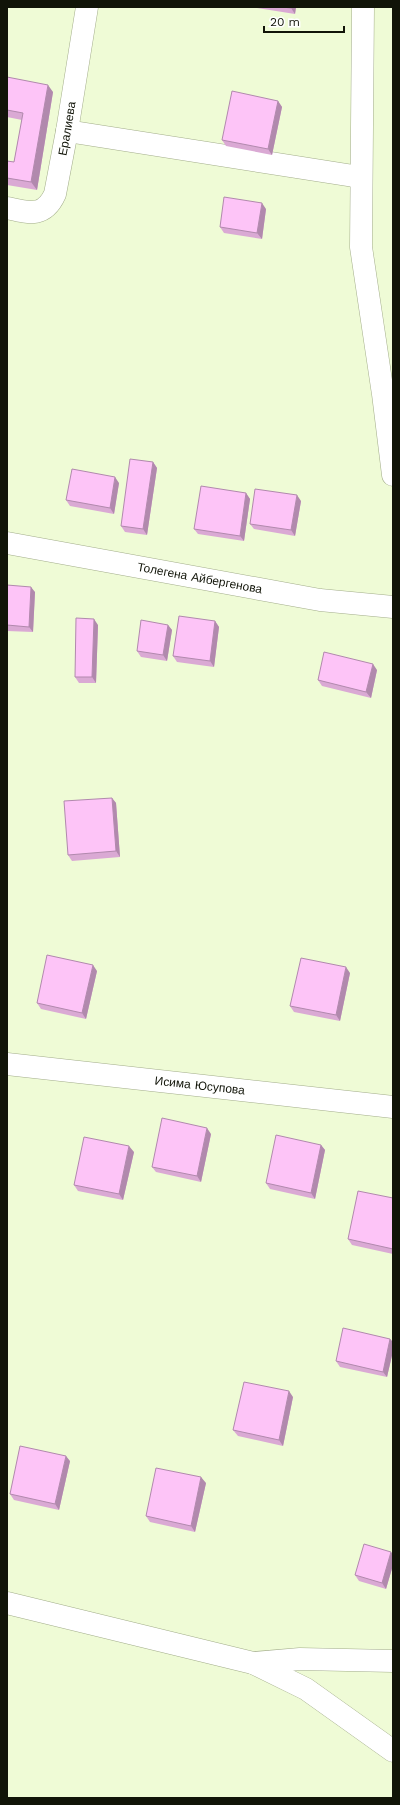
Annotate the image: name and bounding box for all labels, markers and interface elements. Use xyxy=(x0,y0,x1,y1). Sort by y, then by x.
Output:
scale bar xyxy=(264,8,344,34)
text: 20 m xyxy=(270,15,300,29)
street label: Ералиева xyxy=(55,100,79,157)
street label: Толегена Айбергенова xyxy=(136,560,264,596)
street label: Исима Юсупова xyxy=(154,1074,246,1097)

